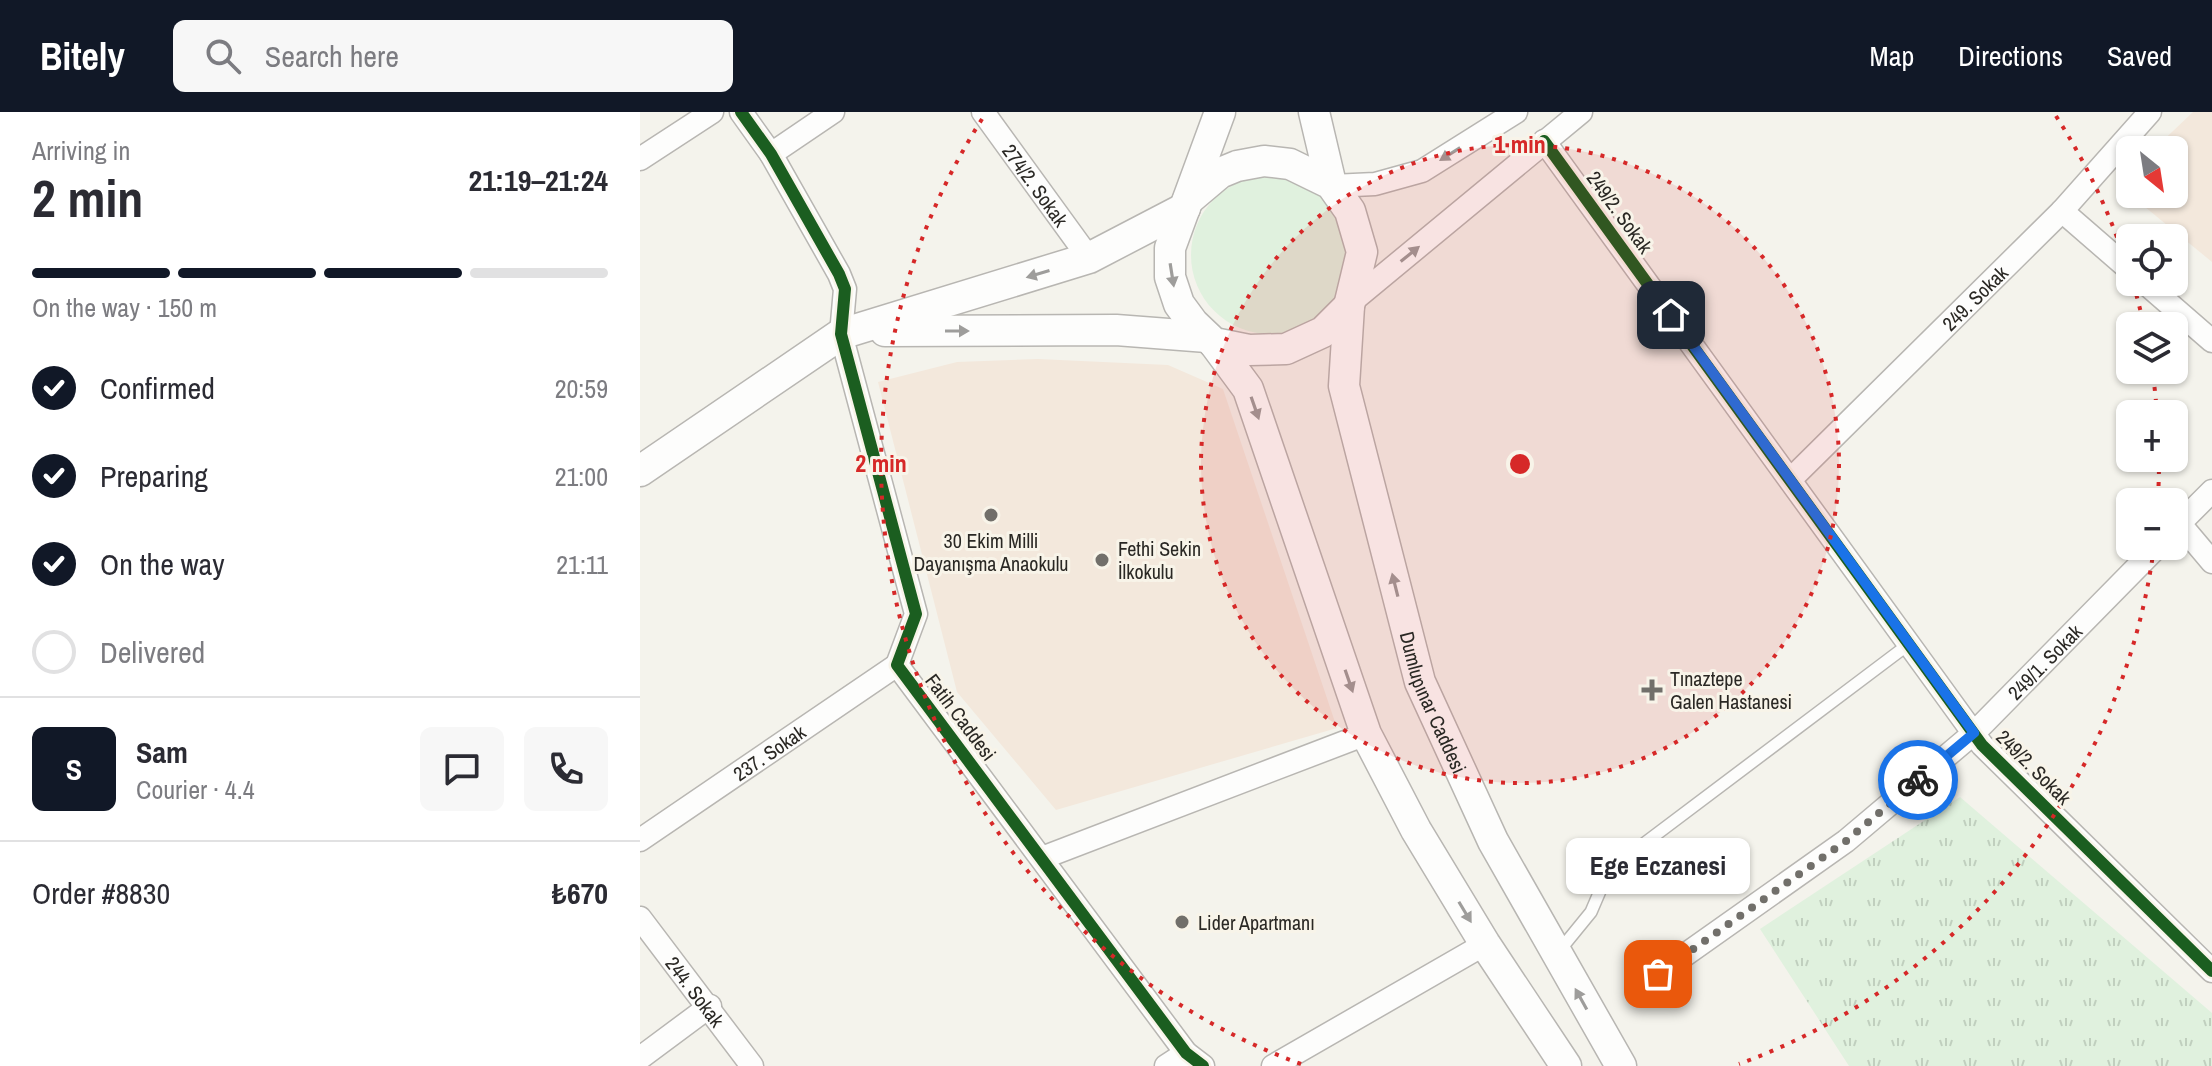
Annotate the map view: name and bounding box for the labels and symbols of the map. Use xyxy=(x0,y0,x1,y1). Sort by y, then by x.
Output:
text: 1 min xyxy=(1494,128,1546,160)
north arrow xyxy=(2116,136,2188,208)
street label: 274/2. Sokak xyxy=(997,138,1075,232)
one-way arrow xyxy=(1439,146,1461,160)
street label: 249/2. Sokak xyxy=(1581,165,1660,259)
one-way arrow xyxy=(1400,246,1420,263)
street label: 249. Sokak xyxy=(1936,259,2014,336)
one-way arrow xyxy=(1166,262,1179,287)
one-way arrow xyxy=(1025,268,1049,281)
pin xyxy=(1637,281,1705,349)
one-way arrow xyxy=(945,325,970,337)
one-way arrow xyxy=(1249,396,1261,420)
text: 2 min xyxy=(855,447,907,479)
centre of rings xyxy=(1506,450,1534,478)
marker: 30 Ekim Milli Dayanışma Anaokulu xyxy=(982,506,1000,524)
place label: 30 Ekim Milli Dayanışma Anaokulu xyxy=(914,527,1068,577)
place label: Fethi Sekin İlkokulu xyxy=(1118,535,1201,585)
marker: Fethi Sekin İlkokulu xyxy=(1093,551,1111,569)
one-way arrow xyxy=(1389,572,1401,597)
street label: 249/1. Sokak xyxy=(2001,617,2088,705)
street label: Dumlupınar Caddesi xyxy=(1394,628,1473,777)
place label: Tınaztepe Galen Hastanesi xyxy=(1670,665,1792,715)
street label: Fatih Caddesi xyxy=(919,668,1003,766)
one-way arrow xyxy=(1343,669,1355,693)
marker: Tınaztepe Galen Hastanesi xyxy=(1641,679,1663,701)
street label: 237. Sokak xyxy=(727,717,811,786)
street label: 249/2. Sokak xyxy=(1991,724,2078,811)
courier xyxy=(1878,740,1958,820)
callout: Ege Eczanesi xyxy=(1566,838,1750,894)
one-way arrow xyxy=(1458,901,1472,923)
place label: Lider Apartmanı xyxy=(1198,909,1315,936)
marker: Lider Apartmanı xyxy=(1173,913,1191,931)
pin xyxy=(1624,940,1692,1008)
street label: 244. Sokak xyxy=(660,950,732,1033)
one-way arrow xyxy=(1575,987,1588,1010)

